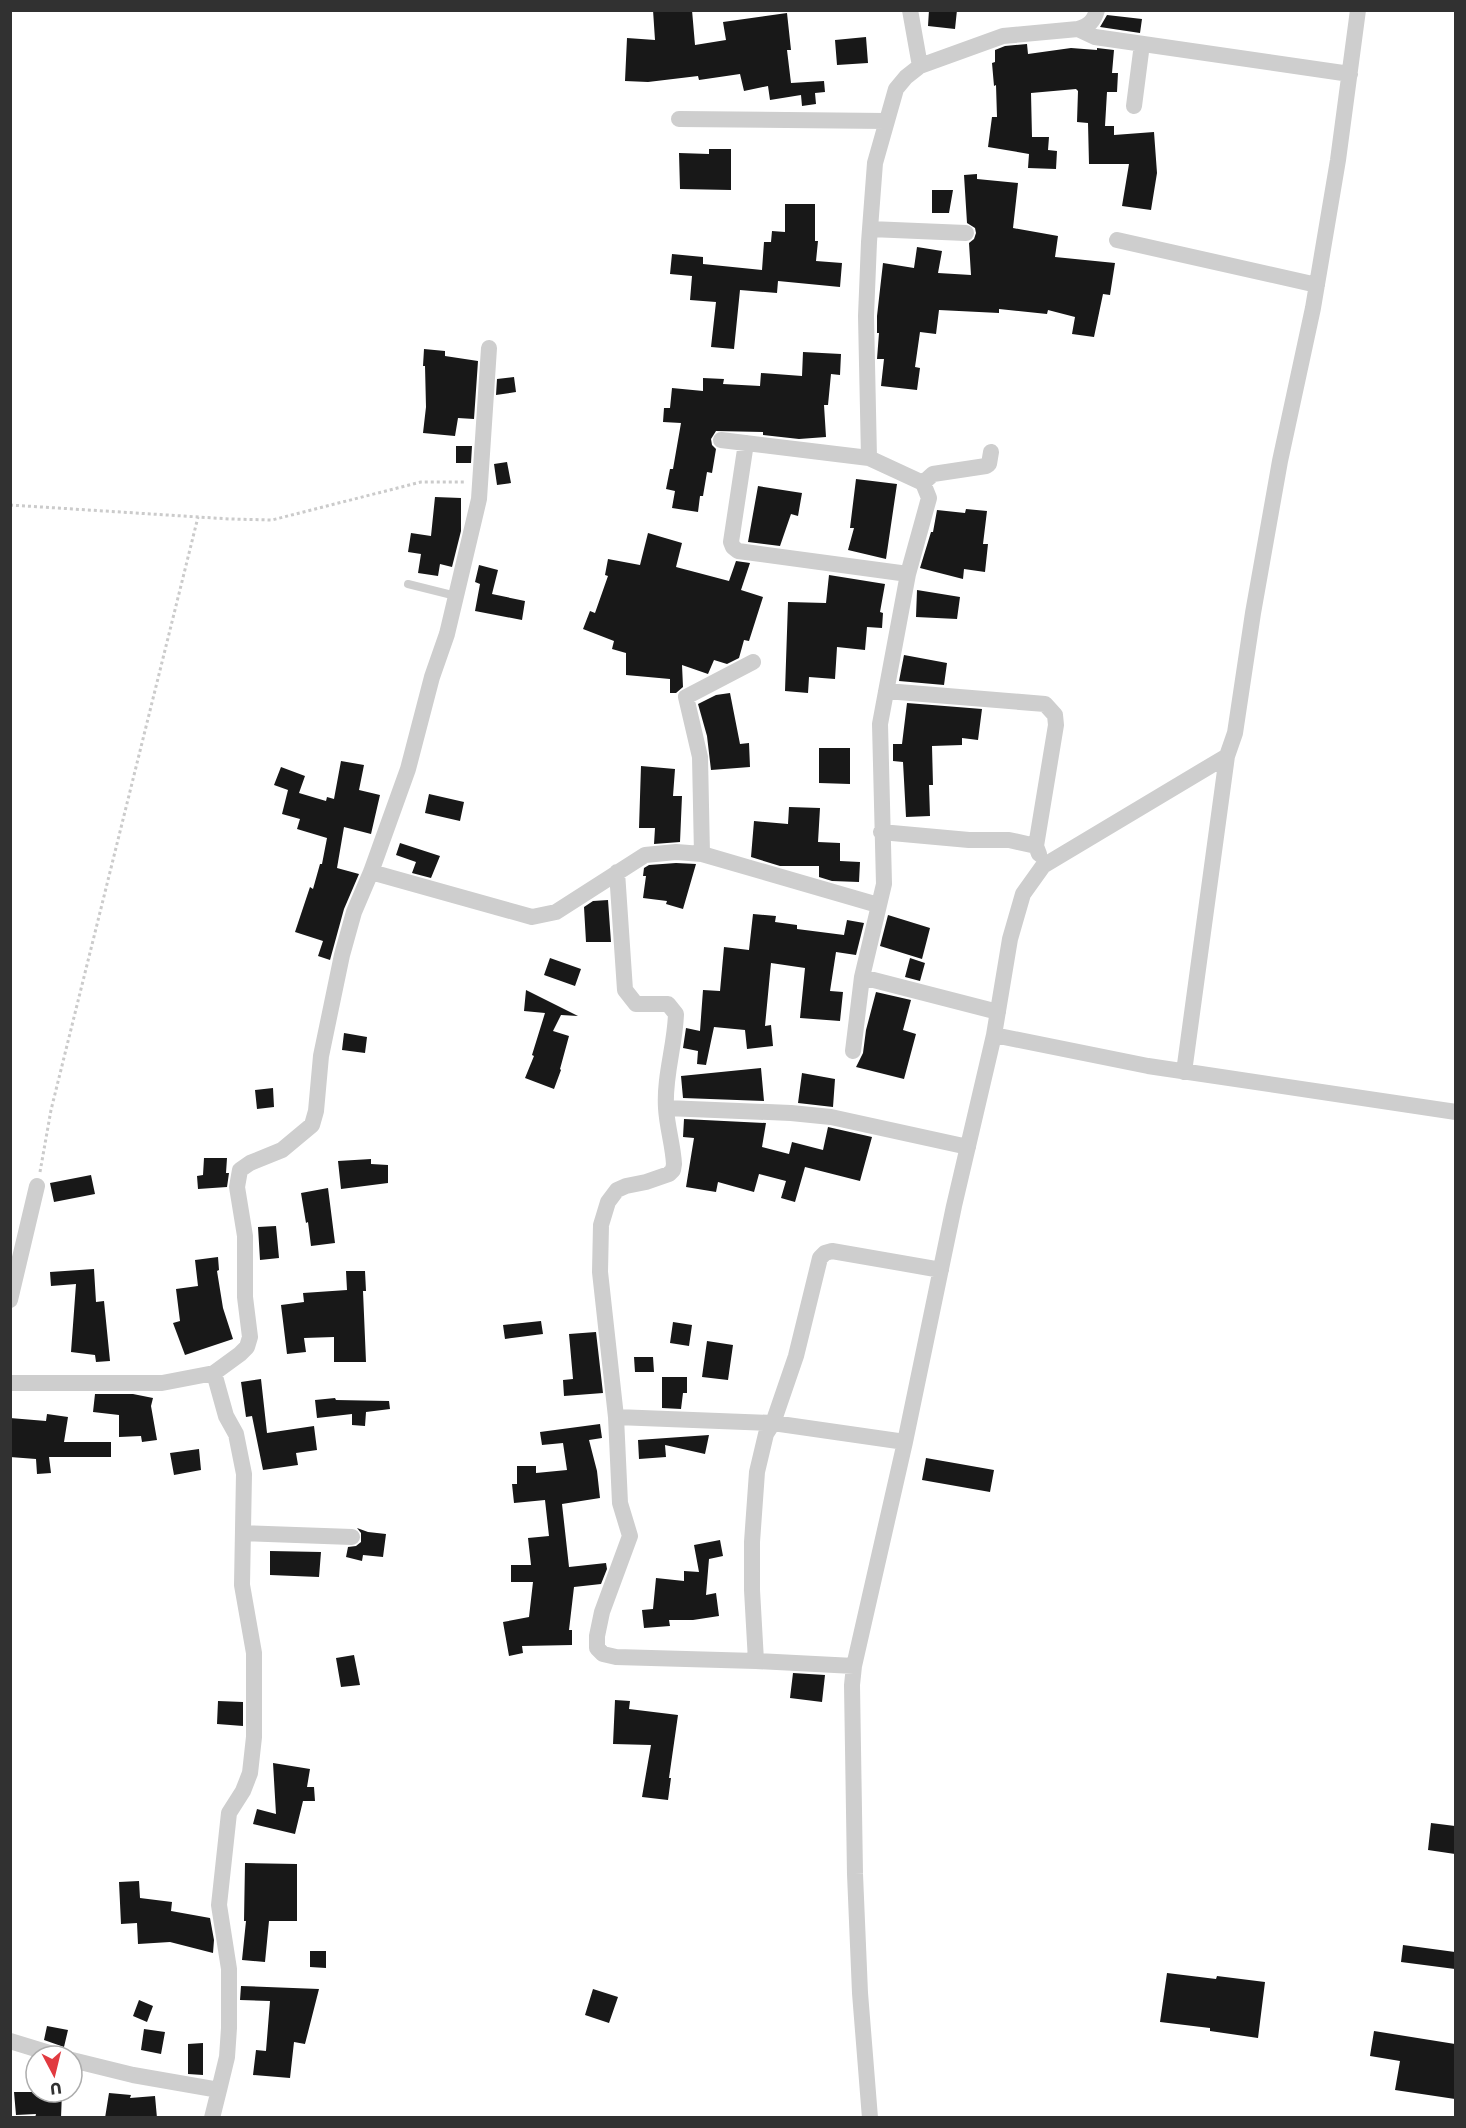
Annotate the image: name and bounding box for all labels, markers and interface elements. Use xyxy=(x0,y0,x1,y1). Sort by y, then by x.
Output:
north arrow xyxy=(24,2044,84,2104)
text: U xyxy=(49,2076,63,2100)

